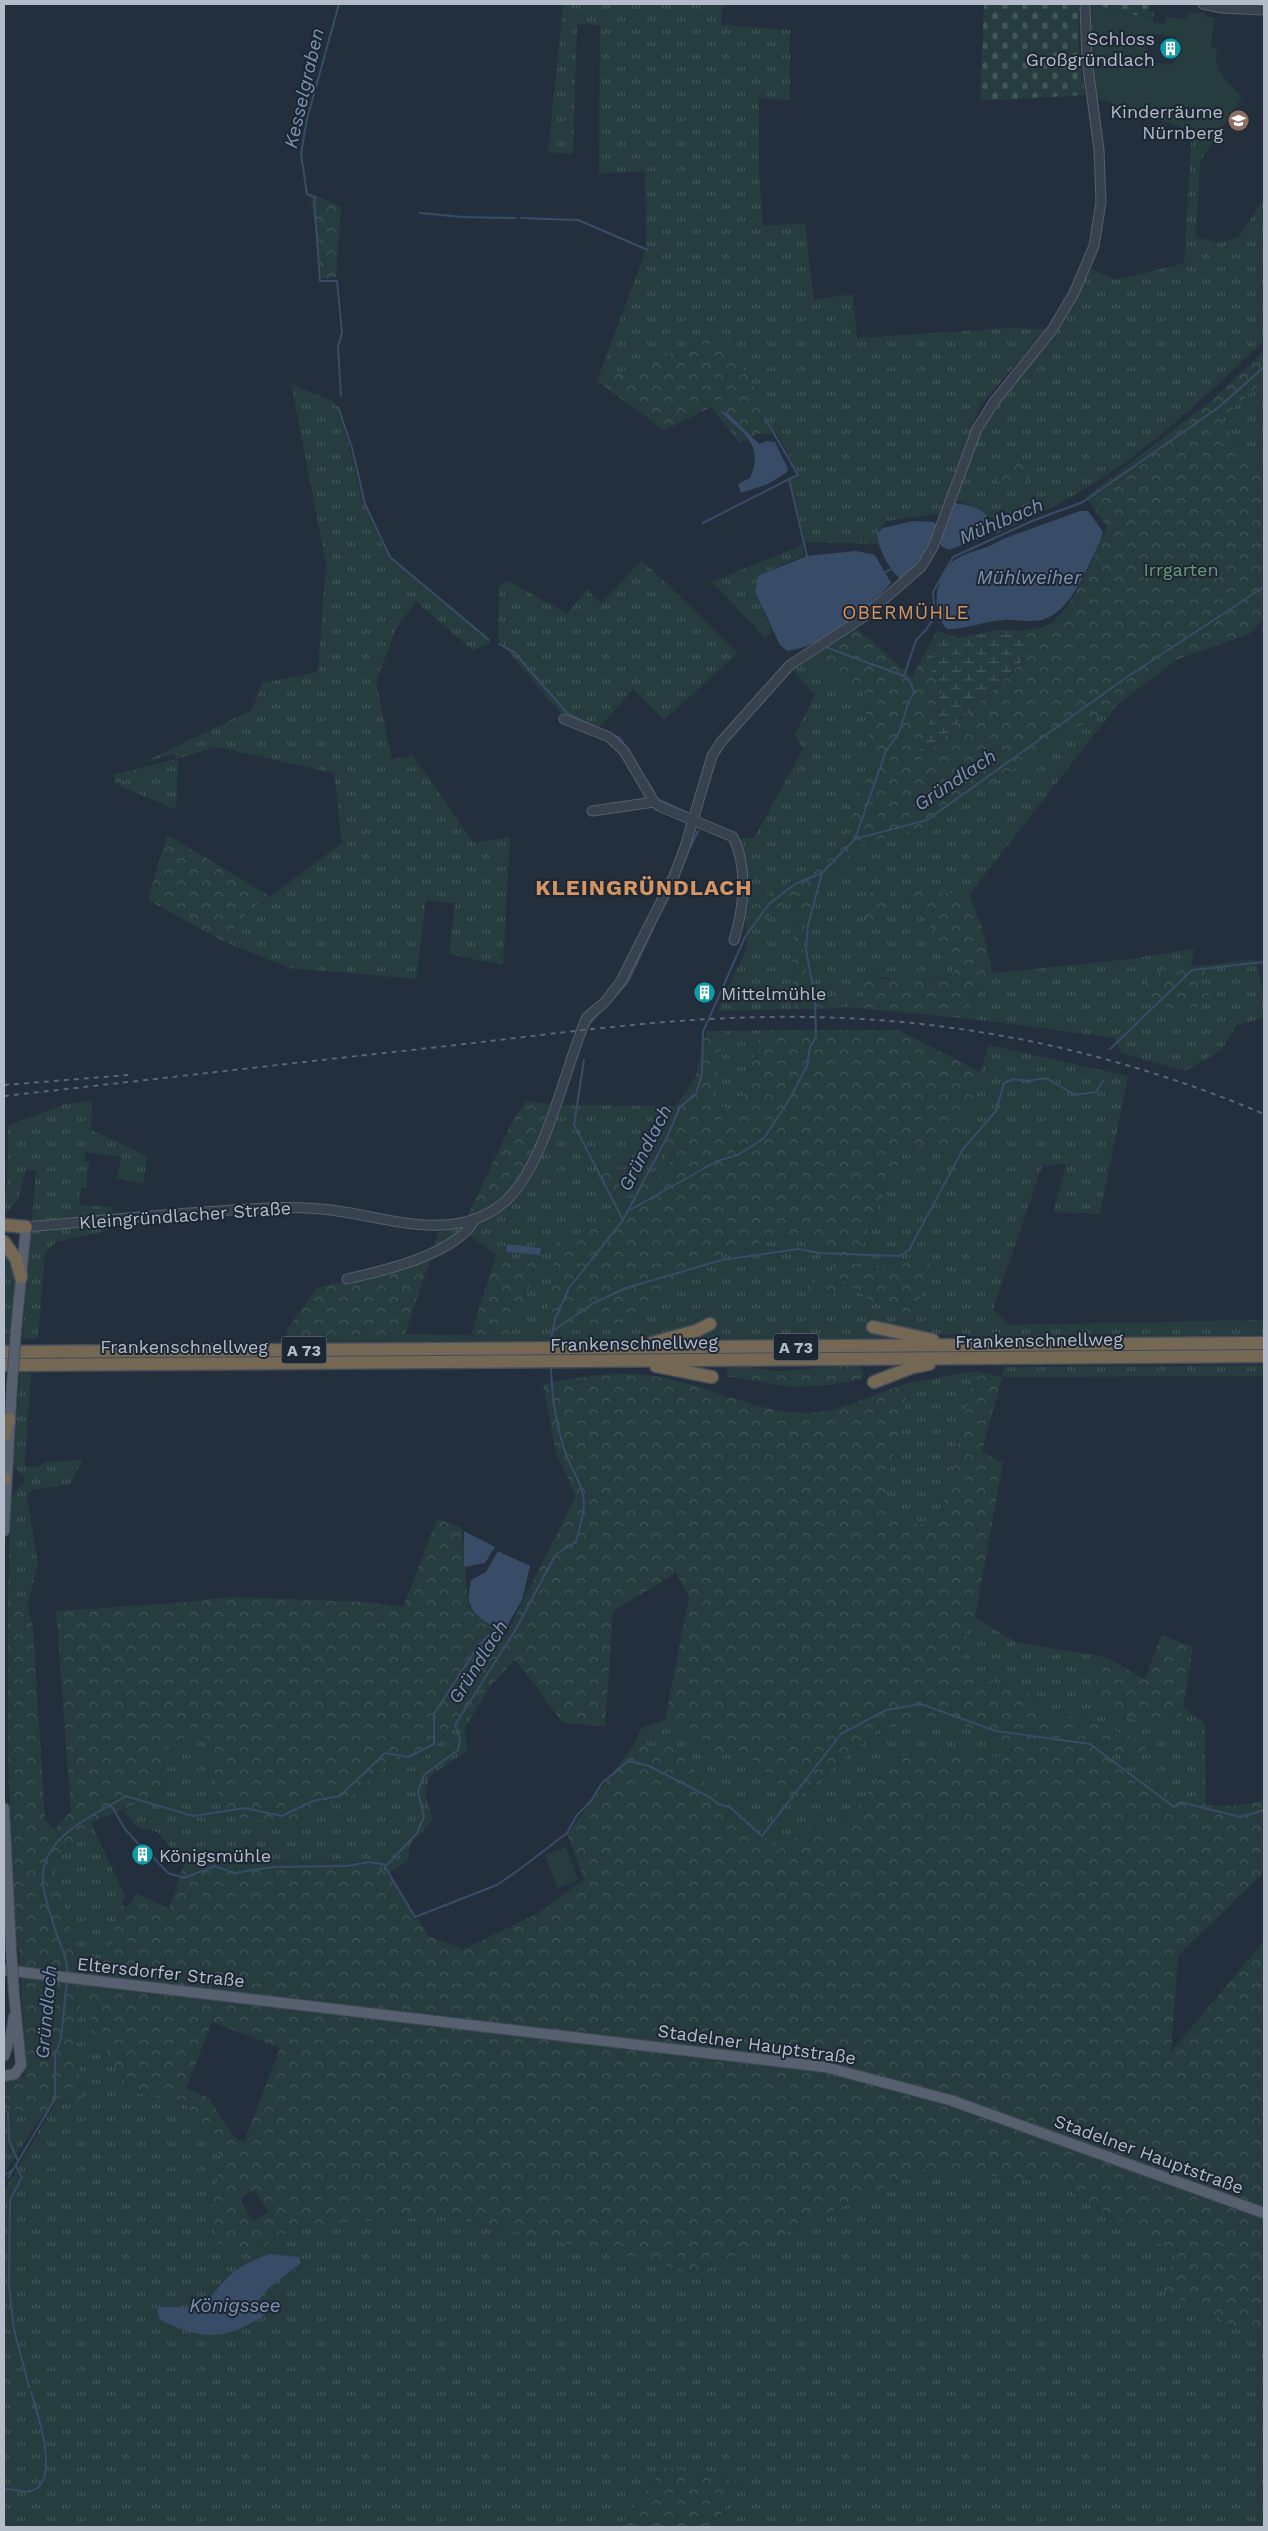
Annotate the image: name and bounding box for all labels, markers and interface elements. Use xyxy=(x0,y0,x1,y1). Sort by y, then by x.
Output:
water label: Kesselgraben xyxy=(279,26,329,150)
place label: Schloss Großgründlach xyxy=(1026,28,1155,70)
building icon: Schloss Großgründlach xyxy=(1159,36,1183,60)
place label: Kinderräume Nürnberg xyxy=(1110,101,1223,143)
school or university icon: Kinderräume Nürnberg xyxy=(1227,109,1251,133)
water label: Mühlbach xyxy=(955,493,1047,549)
park label: Irrgarten xyxy=(1143,559,1219,580)
water label: Mühlweiher xyxy=(977,566,1082,589)
district label: OBERMÜHLE xyxy=(842,601,970,624)
water label: Gründlach xyxy=(910,744,1000,816)
district label: KLEINGRÜNDLACH xyxy=(535,875,753,900)
building icon: Mittelmühle xyxy=(693,981,717,1005)
place label: Mittelmühle xyxy=(721,983,826,1004)
water label: Gründlach xyxy=(613,1101,677,1195)
street label: Kleingründlacher Straße xyxy=(78,1197,292,1233)
street label: Frankenschnellweg xyxy=(955,1328,1123,1352)
street label: Frankenschnellweg xyxy=(550,1331,718,1355)
road number: A 73 xyxy=(774,1334,818,1360)
street label: Frankenschnellweg xyxy=(100,1336,268,1357)
road number: A 73 xyxy=(282,1336,326,1364)
water label: Gründlach xyxy=(443,1616,513,1708)
building icon: Königsmühle xyxy=(131,1843,155,1867)
place label: Königsmühle xyxy=(159,1845,271,1866)
street label: Eltersdorfer Straße xyxy=(76,1953,246,1991)
water label: Gründlach xyxy=(30,1964,62,2060)
street label: Stadelner Hauptstraße xyxy=(657,2020,857,2068)
street label: Stadelner Hauptstraße xyxy=(1051,2110,1247,2198)
water label: Königssee xyxy=(189,2294,281,2317)

